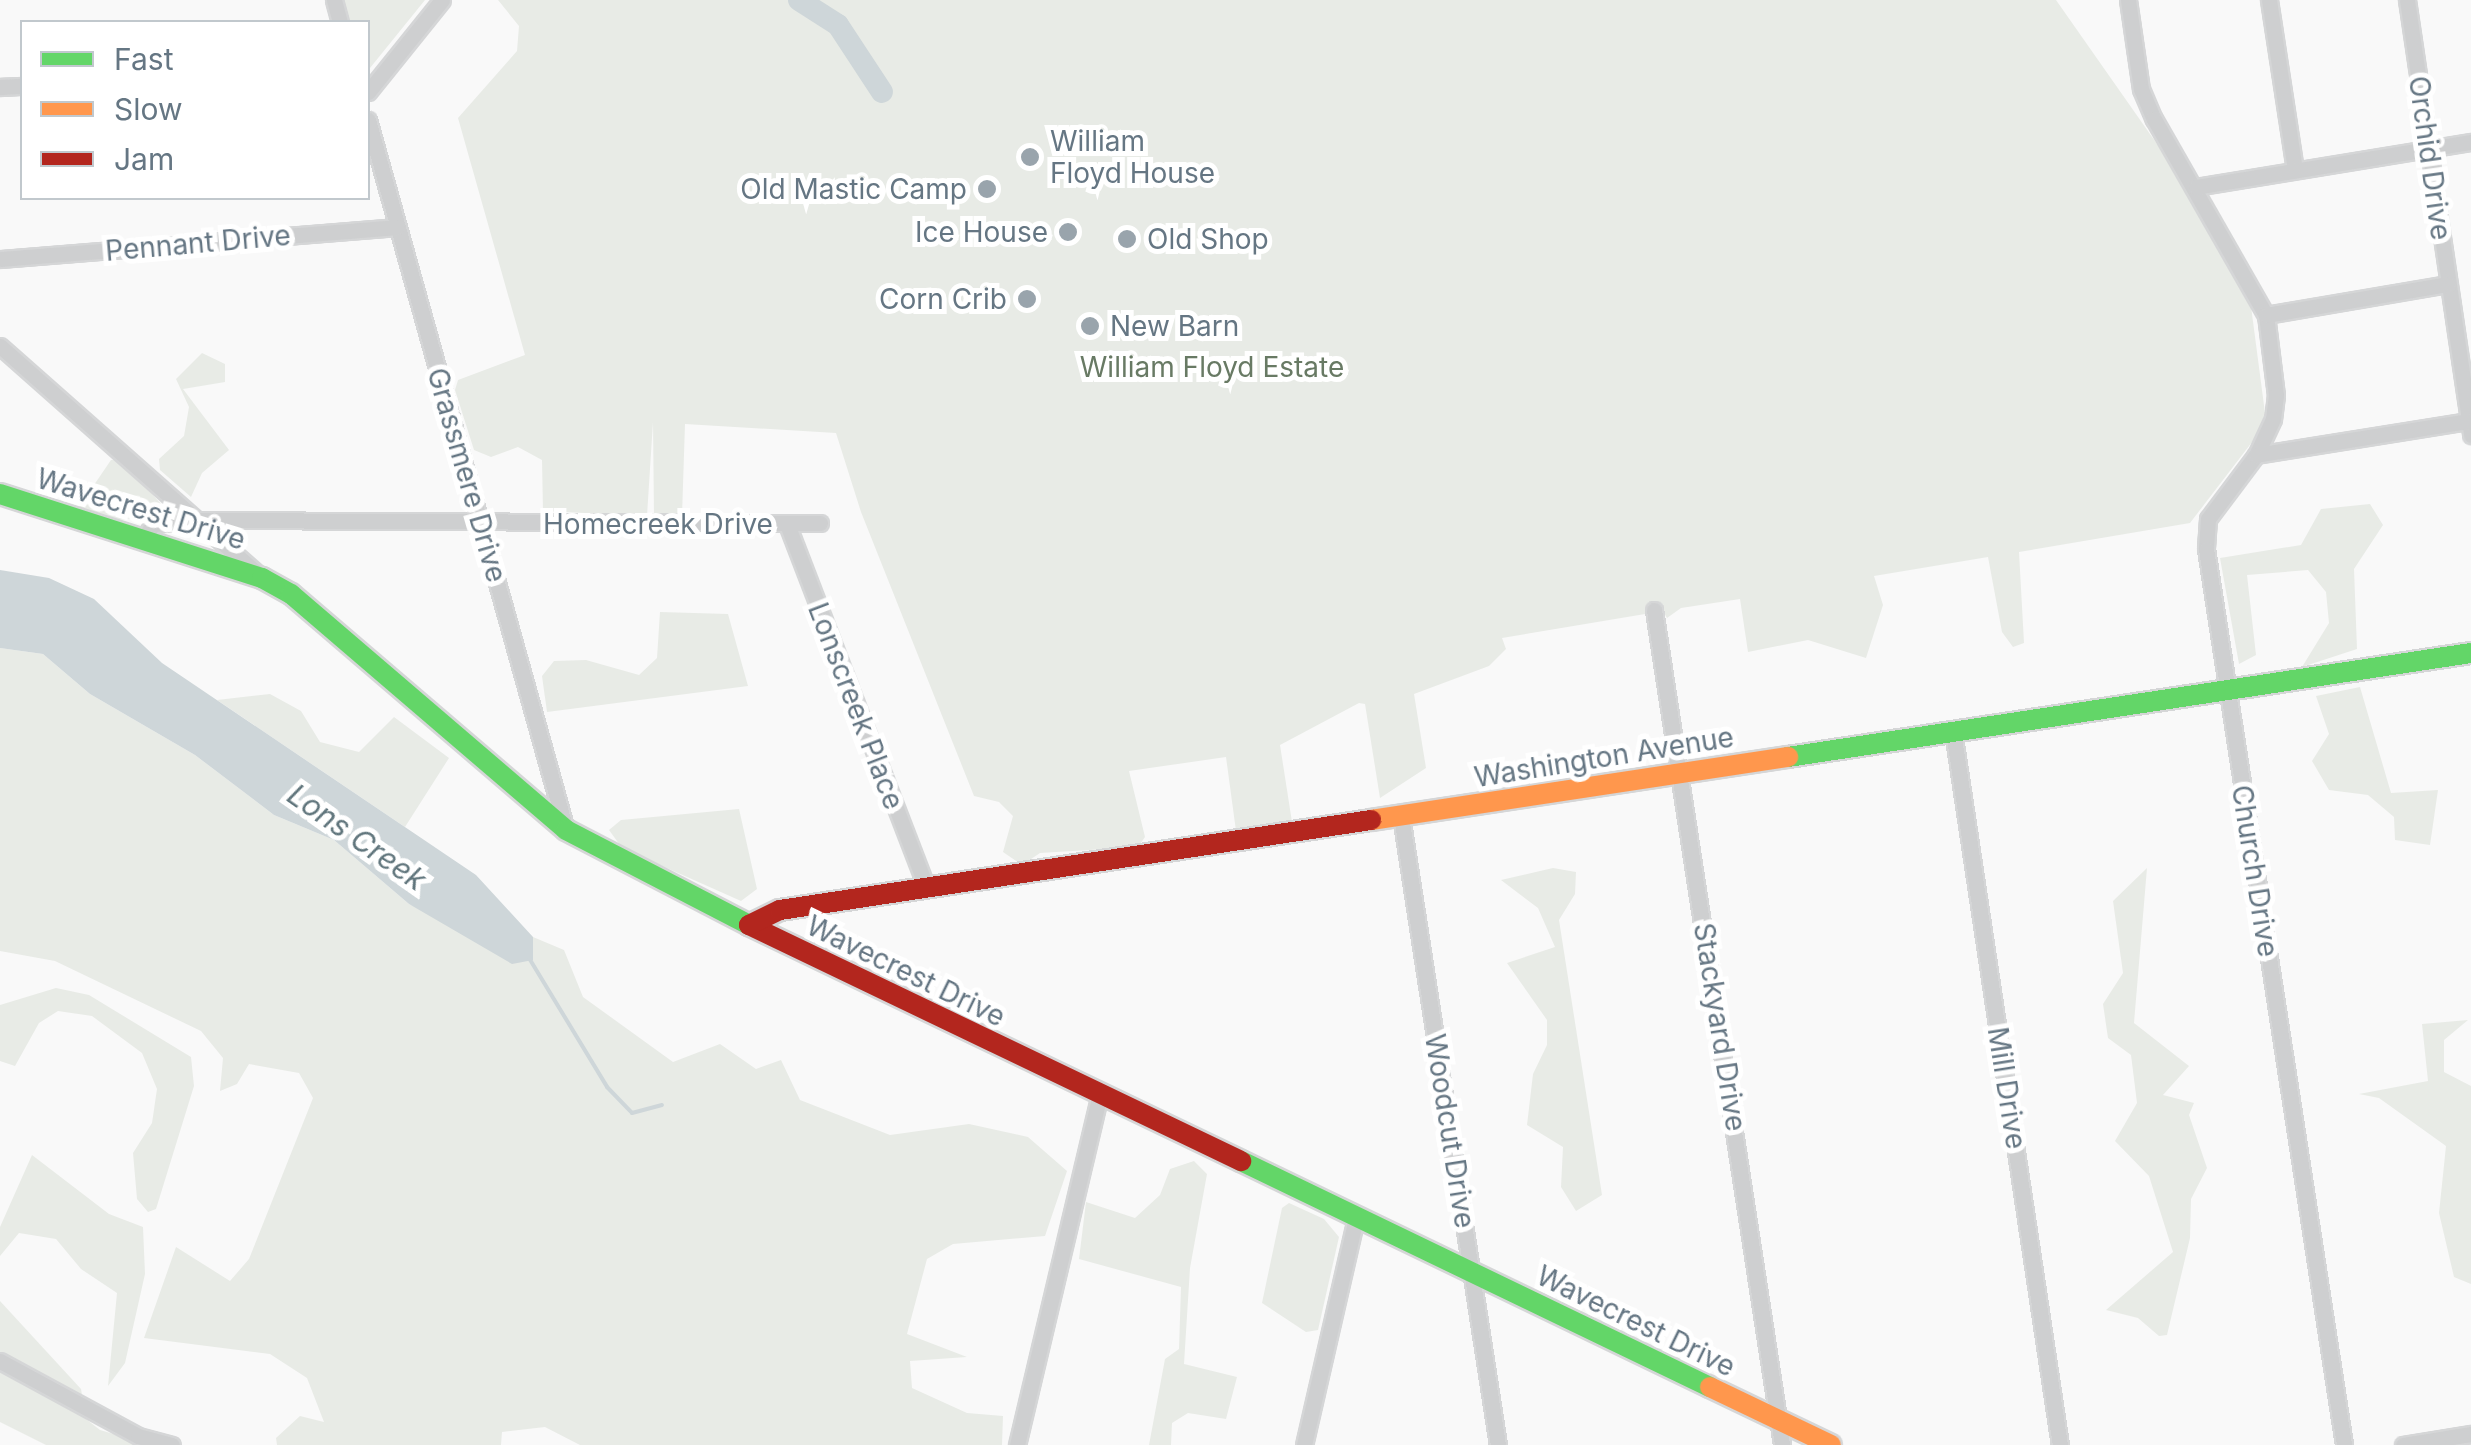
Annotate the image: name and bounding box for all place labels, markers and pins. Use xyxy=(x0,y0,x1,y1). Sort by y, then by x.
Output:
place label: William Floyd House xyxy=(1050,124,1215,190)
marker: William Floyd House xyxy=(1019,146,1041,168)
place label: Old Mastic Camp xyxy=(740,172,967,206)
marker: Old Mastic Camp xyxy=(976,178,998,200)
place label: Ice House xyxy=(915,215,1048,249)
marker: Ice House xyxy=(1057,221,1079,243)
place label: Old Shop xyxy=(1147,222,1269,256)
marker: Old Shop xyxy=(1116,228,1138,250)
place label: Corn Crib xyxy=(879,282,1007,316)
marker: Corn Crib xyxy=(1016,288,1038,310)
place label: New Barn xyxy=(1110,309,1239,343)
marker: New Barn xyxy=(1079,315,1101,337)

